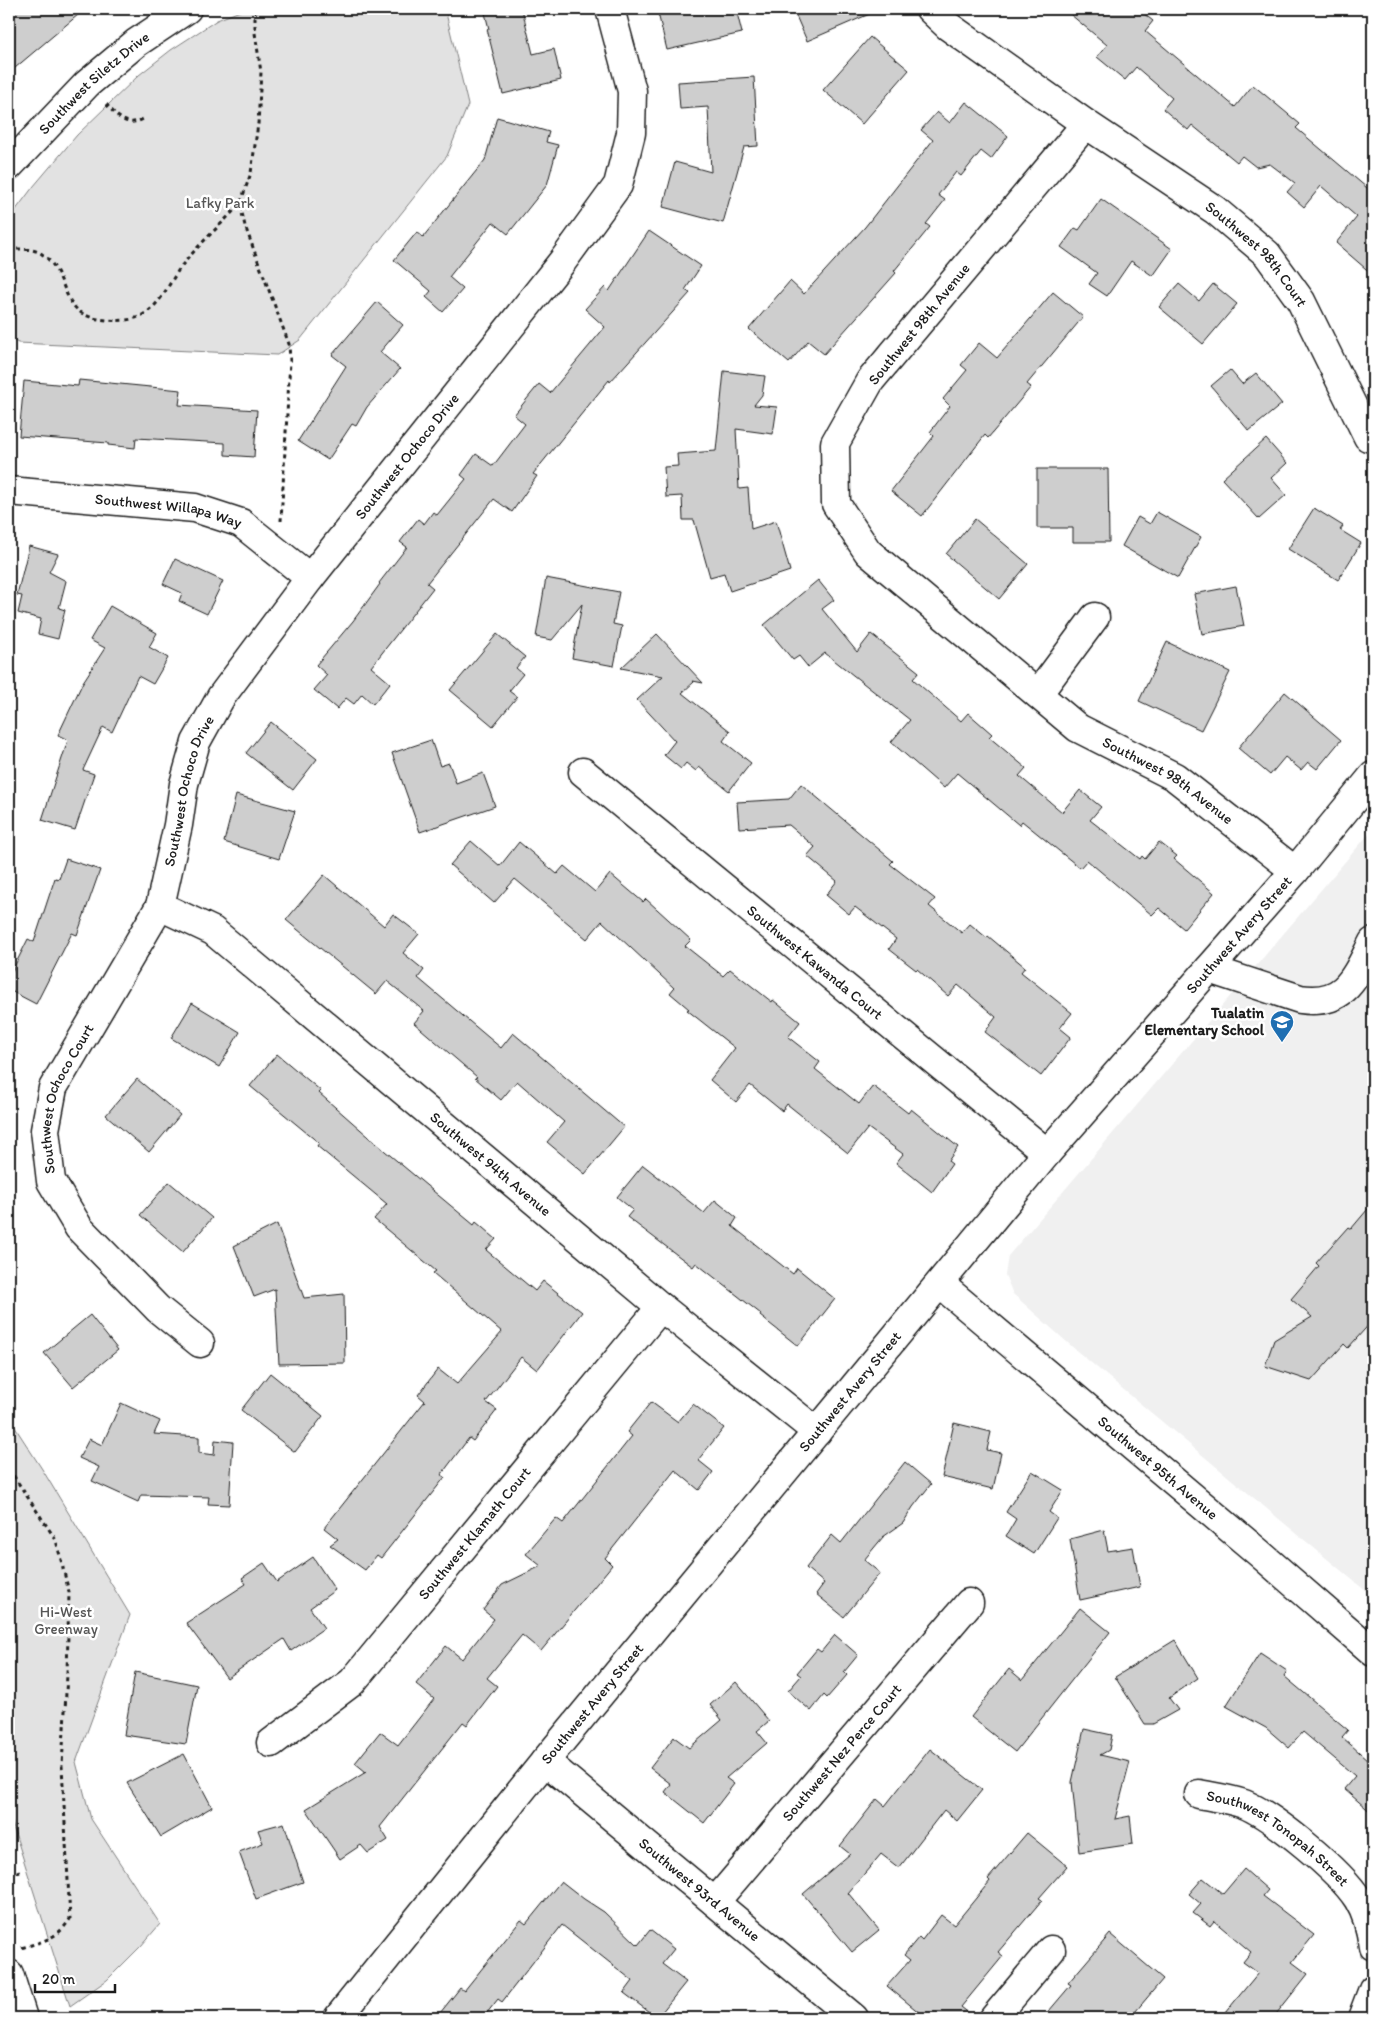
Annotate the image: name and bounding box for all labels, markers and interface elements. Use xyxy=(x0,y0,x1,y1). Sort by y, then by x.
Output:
street label: Southwest Siletz Drive xyxy=(35,28,153,138)
park label: Lafky Park xyxy=(186,194,255,212)
street label: Southwest 98th Court xyxy=(1202,197,1312,310)
street label: Southwest 98th Avenue xyxy=(864,259,974,389)
street label: Southwest Ochoco Drive xyxy=(351,390,463,523)
street label: Southwest Willapa Way xyxy=(94,490,244,532)
street label: Southwest Ochoco Drive xyxy=(160,712,218,868)
street label: Southwest 98th Avenue xyxy=(1099,733,1237,828)
street label: Southwest Avery Street xyxy=(1182,872,1296,997)
street label: Southwest Kawanda Court xyxy=(743,901,887,1024)
place label: Tualatin Elementary School xyxy=(1144,1004,1265,1040)
school or university icon: Tualatin Elementary School xyxy=(1269,1009,1295,1043)
street label: Southwest Ochoco Court xyxy=(36,1020,98,1175)
street label: Southwest 94th Avenue xyxy=(426,1108,555,1220)
street label: Southwest Avery Street xyxy=(795,1327,905,1456)
street label: Southwest 95th Avenue xyxy=(1094,1412,1222,1523)
street label: Southwest Klamath Court xyxy=(415,1463,535,1603)
park label: Hi-West Greenway xyxy=(34,1603,98,1638)
street label: Southwest Avery Street xyxy=(537,1640,647,1768)
street label: Southwest Nez Perce Court xyxy=(778,1680,906,1825)
street label: Southwest Tonopah Street xyxy=(1205,1787,1353,1890)
street label: Southwest 93rd Avenue xyxy=(635,1834,764,1945)
scale bar xyxy=(35,1962,115,1994)
text: 20 m xyxy=(42,1970,76,1988)

